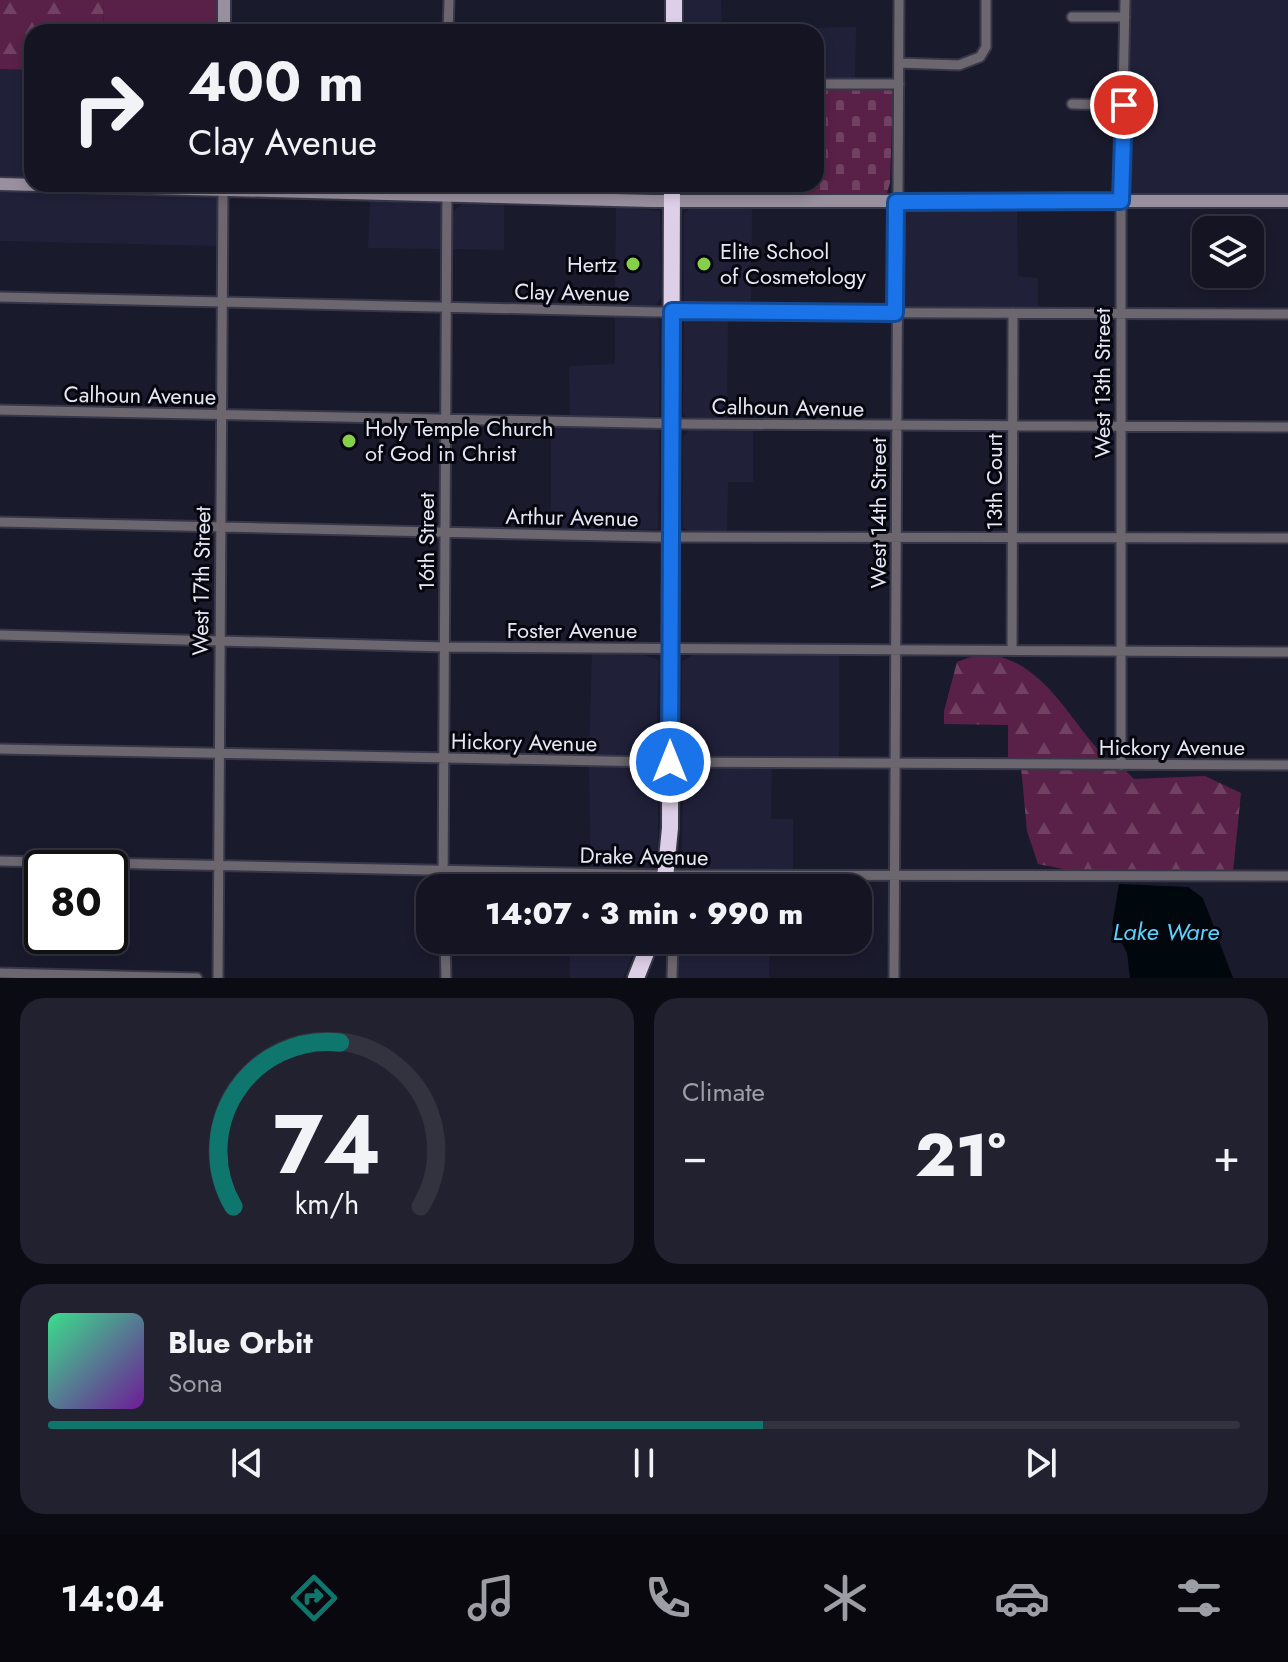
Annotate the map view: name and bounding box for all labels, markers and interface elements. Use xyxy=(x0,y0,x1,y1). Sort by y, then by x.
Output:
text: 400 m xyxy=(188,41,364,122)
icon: right xyxy=(56,56,160,160)
pin xyxy=(1090,71,1158,139)
icon: arrive xyxy=(1102,83,1146,127)
text: Clay Avenue xyxy=(188,116,377,168)
map controls xyxy=(1192,216,1264,288)
button: layers xyxy=(1192,216,1264,288)
place label: Elite School of Cosmetology xyxy=(720,235,866,292)
place label: Hertz xyxy=(567,248,617,280)
marker: Hertz xyxy=(624,255,642,273)
marker: Elite School of Cosmetology xyxy=(695,255,713,273)
street label: Clay Avenue xyxy=(514,275,630,309)
street label: West 13th Street xyxy=(1086,307,1118,458)
street label: Calhoun Avenue xyxy=(63,378,217,412)
street label: Calhoun Avenue xyxy=(711,390,865,424)
place label: Holy Temple Church of God in Christ xyxy=(365,412,554,469)
marker: Holy Temple Church of God in Christ xyxy=(340,432,358,450)
street label: 13th Court xyxy=(978,433,1010,530)
street label: West 14th Street xyxy=(862,437,894,588)
street label: 16th Street xyxy=(410,492,442,591)
street label: Arthur Avenue xyxy=(505,500,639,534)
street label: West 17th Street xyxy=(184,505,218,656)
street label: Foster Avenue xyxy=(507,614,637,646)
position arrow xyxy=(628,720,712,804)
street label: Hickory Avenue xyxy=(451,725,597,759)
street label: Hickory Avenue xyxy=(1099,731,1245,763)
street label: Drake Avenue xyxy=(579,839,709,873)
speed limit sign: 80 xyxy=(24,850,128,954)
text: 14:07 · 3 min · 990 m xyxy=(485,892,803,935)
water label: Lake Ware xyxy=(1113,914,1219,949)
text: Climate xyxy=(682,1073,765,1111)
text: 74 xyxy=(273,1084,381,1204)
text: 21° xyxy=(915,1112,1006,1199)
text: − xyxy=(682,1124,708,1188)
text: + xyxy=(1213,1124,1240,1188)
text: km/h xyxy=(295,1183,359,1225)
text: Blue Orbit xyxy=(168,1321,313,1364)
text: Sona xyxy=(168,1364,223,1402)
icon: previous xyxy=(225,1441,269,1485)
icon: pause xyxy=(622,1441,666,1485)
icon: next xyxy=(1019,1441,1063,1485)
icon: directions xyxy=(286,1570,342,1626)
icon: music xyxy=(463,1570,519,1626)
icon: phone xyxy=(640,1570,696,1626)
icon: climate xyxy=(817,1570,873,1626)
icon: car xyxy=(994,1570,1050,1626)
icon: filters xyxy=(1171,1570,1227,1626)
text: 14:04 xyxy=(61,1572,165,1624)

